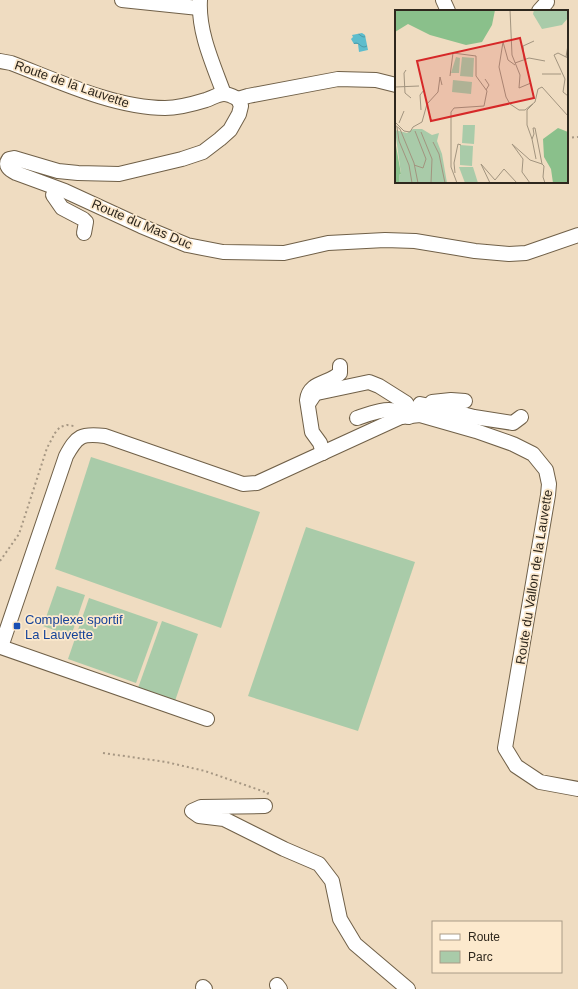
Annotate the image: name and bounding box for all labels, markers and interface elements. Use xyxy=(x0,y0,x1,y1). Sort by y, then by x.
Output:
inset map xyxy=(395,10,568,183)
street label: Route de la Lauvette xyxy=(13,57,131,111)
street label: Route du Mas Duc xyxy=(90,196,195,252)
street label: Route du Vallon de la Lauvette xyxy=(513,488,555,666)
place label: Complexe sportif La Lauvette xyxy=(25,612,123,642)
marker: Complexe sportif La Lauvette xyxy=(12,621,22,631)
legend xyxy=(432,921,562,973)
text: Route xyxy=(468,930,500,944)
text: Parc xyxy=(468,950,493,964)

